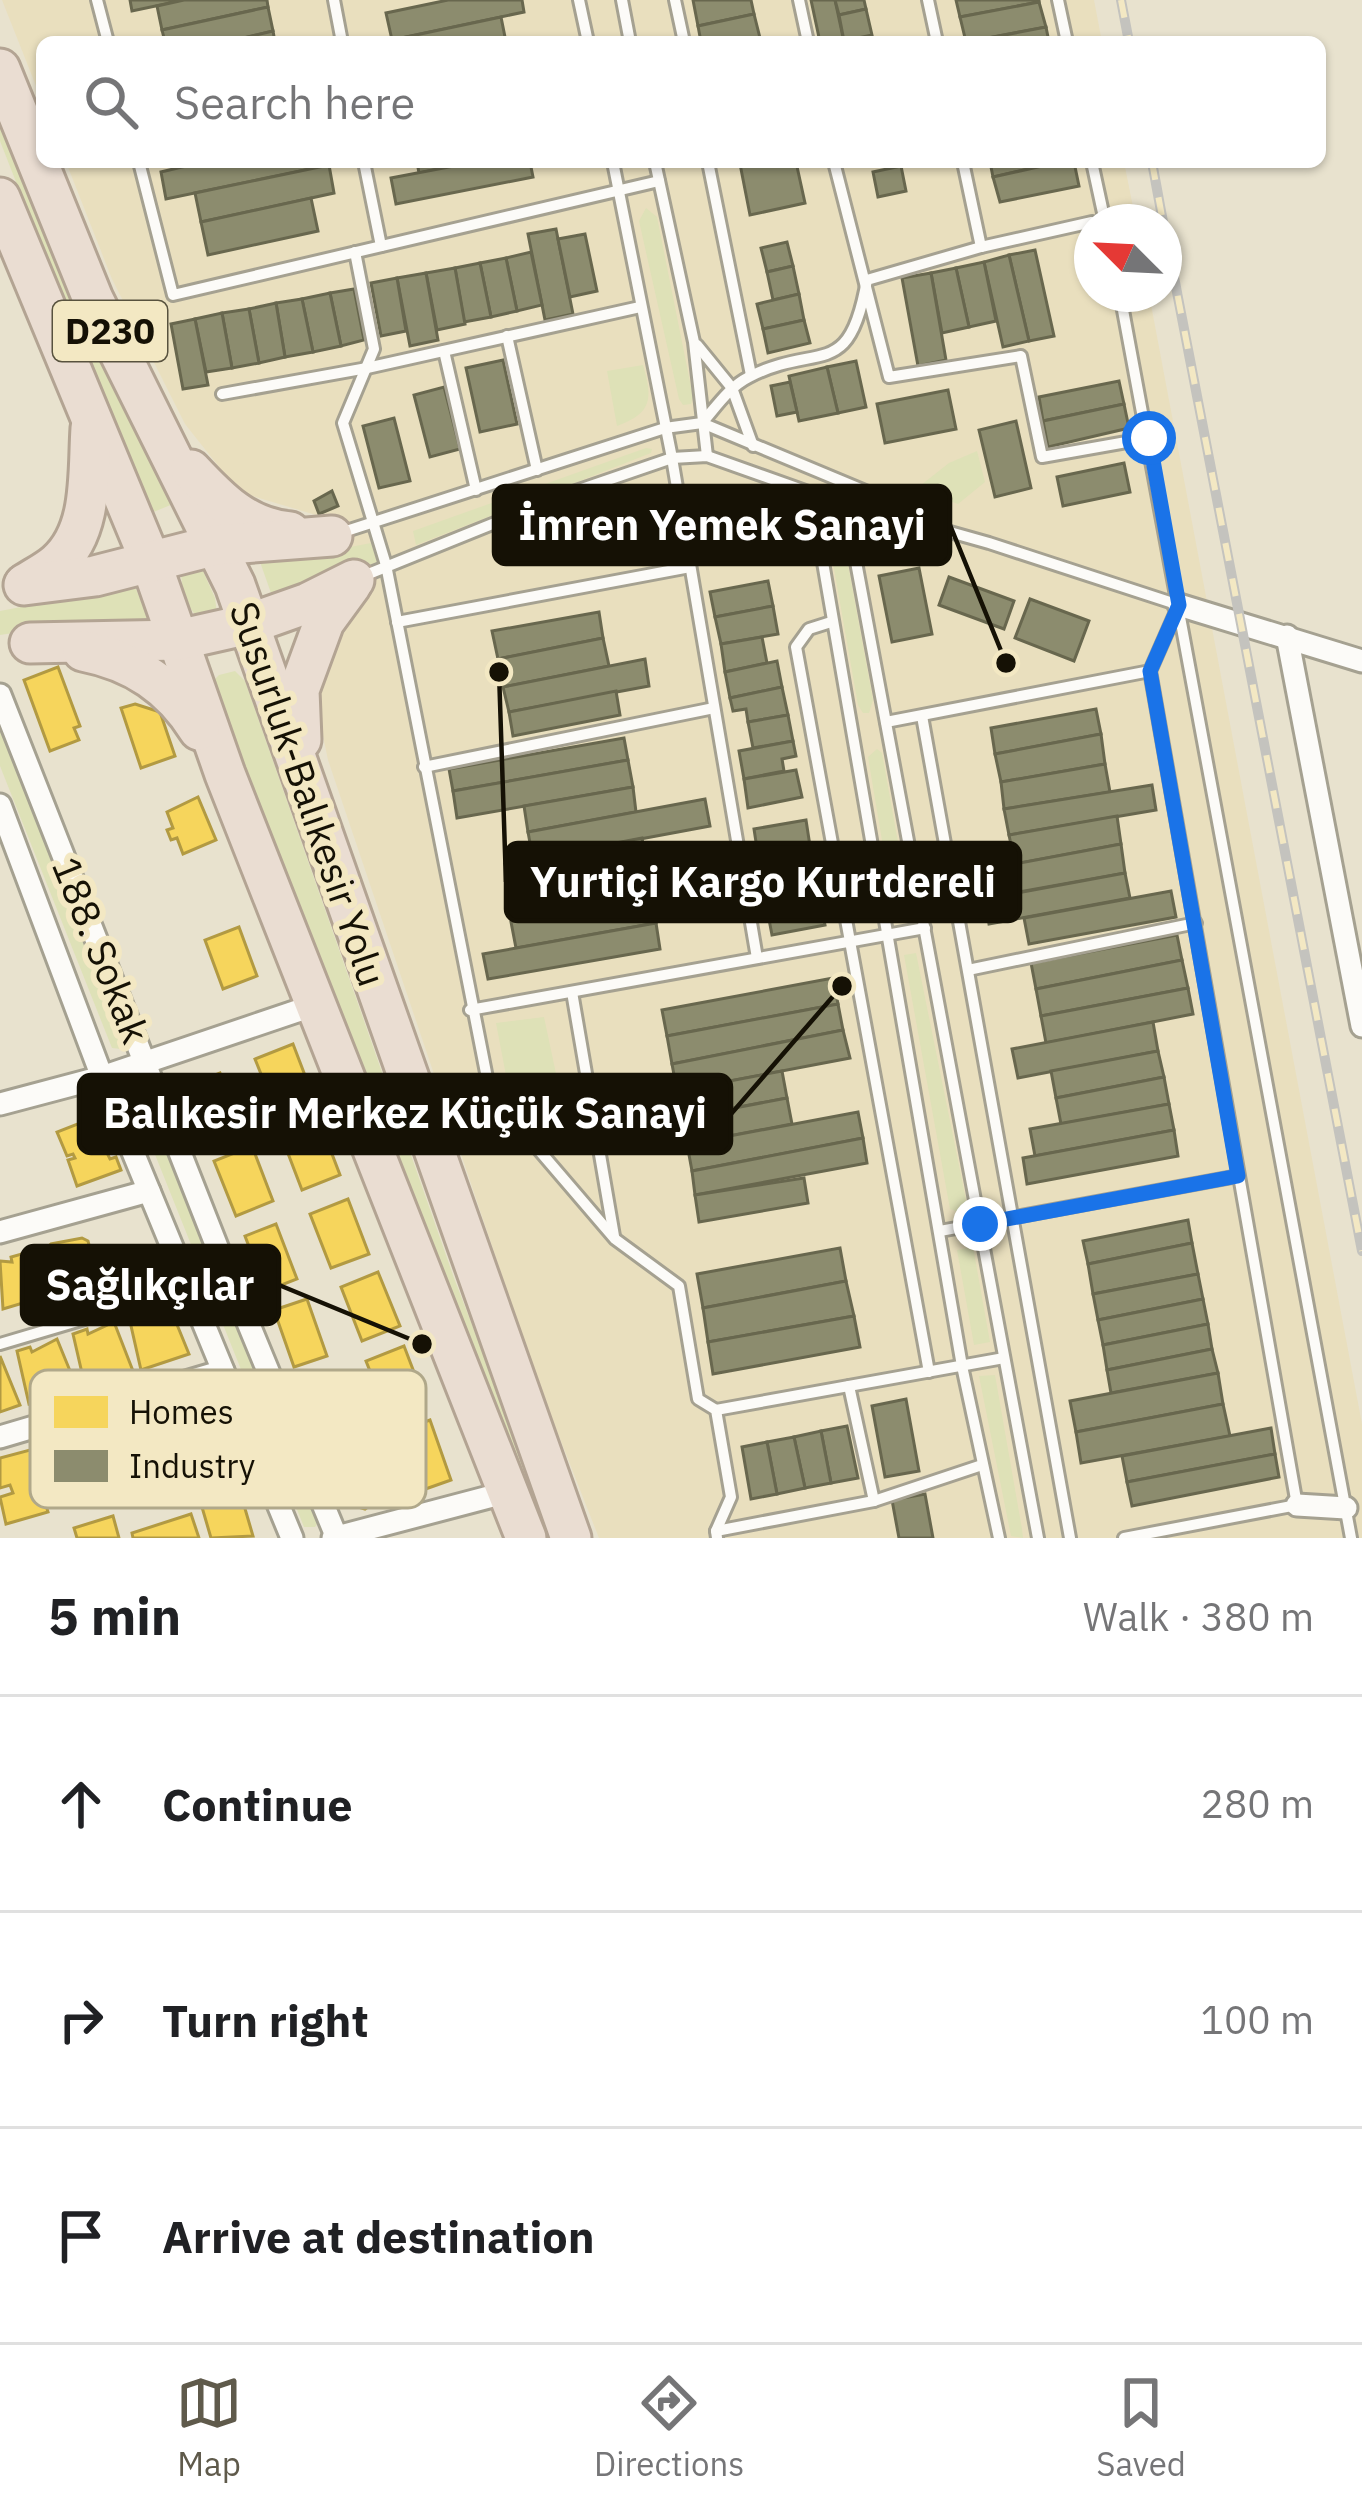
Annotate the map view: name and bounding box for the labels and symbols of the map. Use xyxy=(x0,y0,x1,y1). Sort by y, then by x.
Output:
north arrow xyxy=(1074,204,1182,312)
road number: D230 xyxy=(53,301,167,361)
route start xyxy=(1122,411,1176,465)
callout: İmren Yemek Sanayi xyxy=(494,486,950,564)
text: İmren Yemek Sanayi xyxy=(518,497,926,552)
street label: Susurluk-Balıkesir Yolu xyxy=(219,595,398,993)
callout: Yurtiçi Kargo Kurtdereli xyxy=(506,843,1020,921)
street label: 188. Sokak xyxy=(41,849,162,1050)
text: Yurtiçi Kargo Kurtdereli xyxy=(530,854,996,909)
callout: Balıkesir Merkez Küçük Sanayi xyxy=(79,1075,731,1153)
text: Balıkesir Merkez Küçük Sanayi xyxy=(103,1085,707,1140)
route end xyxy=(953,1197,1007,1251)
callout: Sağlıkçılar xyxy=(22,1246,279,1324)
text: Sağlıkçılar xyxy=(46,1257,254,1312)
legend xyxy=(30,1370,426,1508)
text: Homes xyxy=(129,1390,234,1433)
text: Industry xyxy=(129,1444,255,1487)

